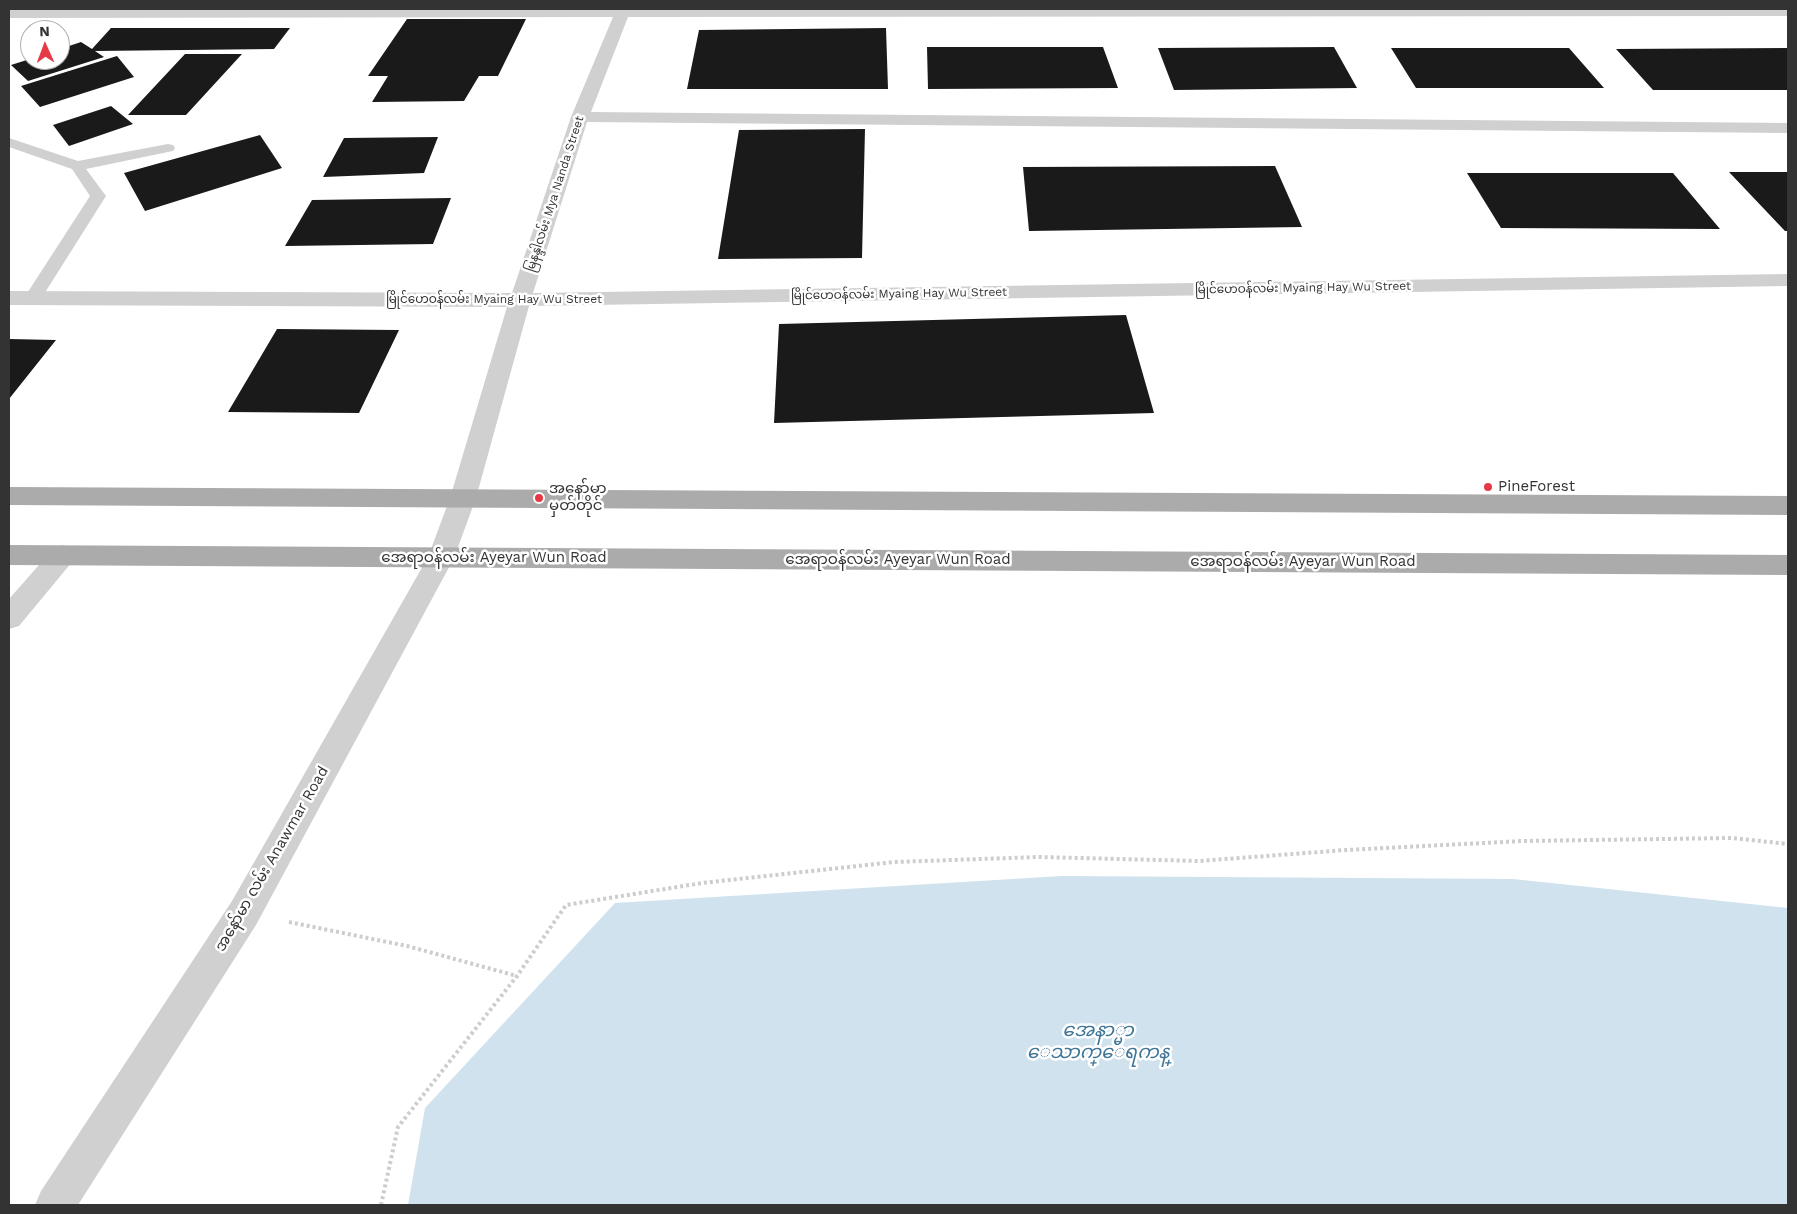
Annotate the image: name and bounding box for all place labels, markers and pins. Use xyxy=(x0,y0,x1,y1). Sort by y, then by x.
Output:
place label: PineForest xyxy=(1498,478,1575,496)
place label: အနော်မာ မှတ်တိုင် xyxy=(549,480,607,515)
marker: PineForest xyxy=(1482,481,1494,493)
marker: အနော်မာ မှတ်တိုင် xyxy=(533,492,545,504)

